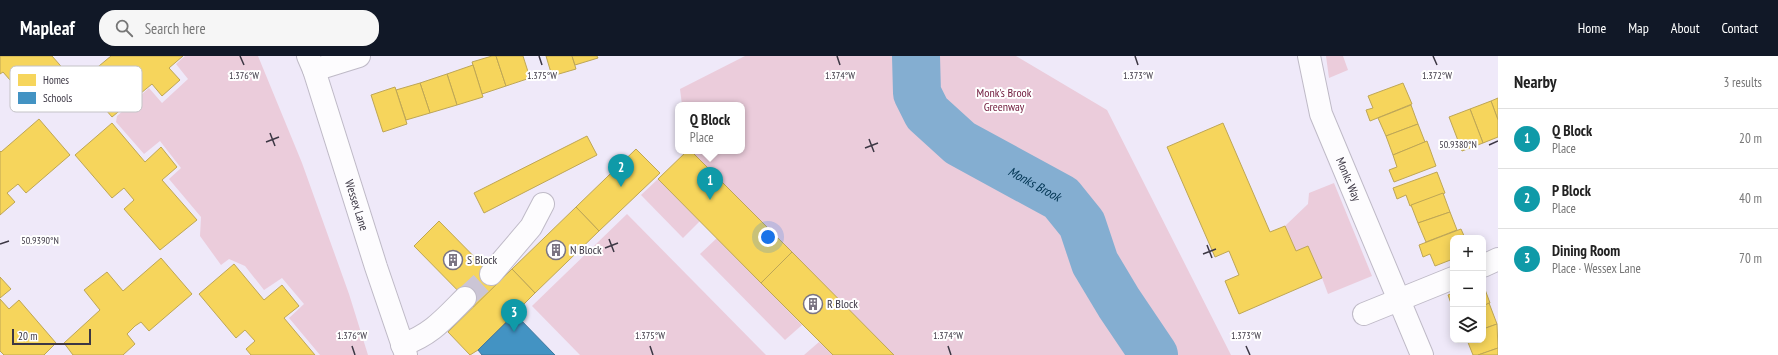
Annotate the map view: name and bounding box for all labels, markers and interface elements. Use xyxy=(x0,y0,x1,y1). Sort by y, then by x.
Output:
search box xyxy=(99,10,379,46)
text: Mapleaf xyxy=(20,16,75,40)
icon: search xyxy=(113,17,135,39)
text: Search here xyxy=(145,19,206,38)
text: Home xyxy=(1578,19,1606,37)
text: Map xyxy=(1628,19,1649,37)
text: About xyxy=(1671,19,1700,37)
text: Contact xyxy=(1722,19,1758,37)
legend xyxy=(10,66,142,112)
text: 1.376°W xyxy=(229,69,259,82)
text: 1.375°W xyxy=(527,69,557,82)
text: 1.374°W xyxy=(825,69,855,82)
text: 1.373°W xyxy=(1123,69,1153,82)
text: 1.372°W xyxy=(1422,69,1452,82)
text: Nearby xyxy=(1514,71,1557,93)
text: Homes xyxy=(43,73,69,87)
text: 3 results xyxy=(1723,74,1762,91)
park label: Monk's Brook Greenway xyxy=(977,85,1032,114)
text: Schools xyxy=(43,91,73,105)
popup xyxy=(675,102,745,154)
text: Q Block xyxy=(690,110,730,129)
text: Q Block xyxy=(1552,121,1592,140)
text: Place xyxy=(690,129,714,146)
text: 1 xyxy=(1524,130,1530,147)
text: 20 m xyxy=(1739,130,1762,147)
text: 50.9380°N xyxy=(1439,138,1477,151)
text: Place xyxy=(1552,140,1576,157)
pin: 2 xyxy=(608,154,634,187)
street label: Monks Way xyxy=(1333,155,1365,204)
water label: Monks Brook xyxy=(1005,163,1066,206)
pin: 1 xyxy=(697,167,723,200)
street label: Wessex Lane xyxy=(342,178,372,232)
text: P Block xyxy=(1552,181,1591,200)
text: 2 xyxy=(1524,190,1530,207)
text: 40 m xyxy=(1739,190,1762,207)
text: Place xyxy=(1552,200,1576,217)
your location xyxy=(758,227,778,247)
text: 50.9390°N xyxy=(21,234,59,247)
map controls xyxy=(1450,235,1486,343)
button: + xyxy=(1450,235,1486,271)
building icon: N Block xyxy=(545,239,567,261)
text: Dining Room xyxy=(1552,241,1620,260)
place label: N Block xyxy=(570,242,602,257)
building icon: S Block xyxy=(442,249,464,271)
text: 3 xyxy=(1524,250,1530,267)
text: 70 m xyxy=(1739,250,1762,267)
place label: S Block xyxy=(467,252,498,267)
text: Place · Wessex Lane xyxy=(1552,260,1641,277)
button: − xyxy=(1450,271,1486,307)
building icon: R Block xyxy=(802,293,824,315)
place label: R Block xyxy=(827,296,858,311)
pin: 3 xyxy=(501,299,527,332)
button: layers xyxy=(1450,307,1486,343)
scale bar xyxy=(12,327,91,346)
text: 20 m xyxy=(18,329,37,343)
text: 1.376°W xyxy=(337,329,367,342)
text: 1.375°W xyxy=(635,329,665,342)
text: 1.374°W xyxy=(933,329,963,342)
text: 1.373°W xyxy=(1231,329,1261,342)

